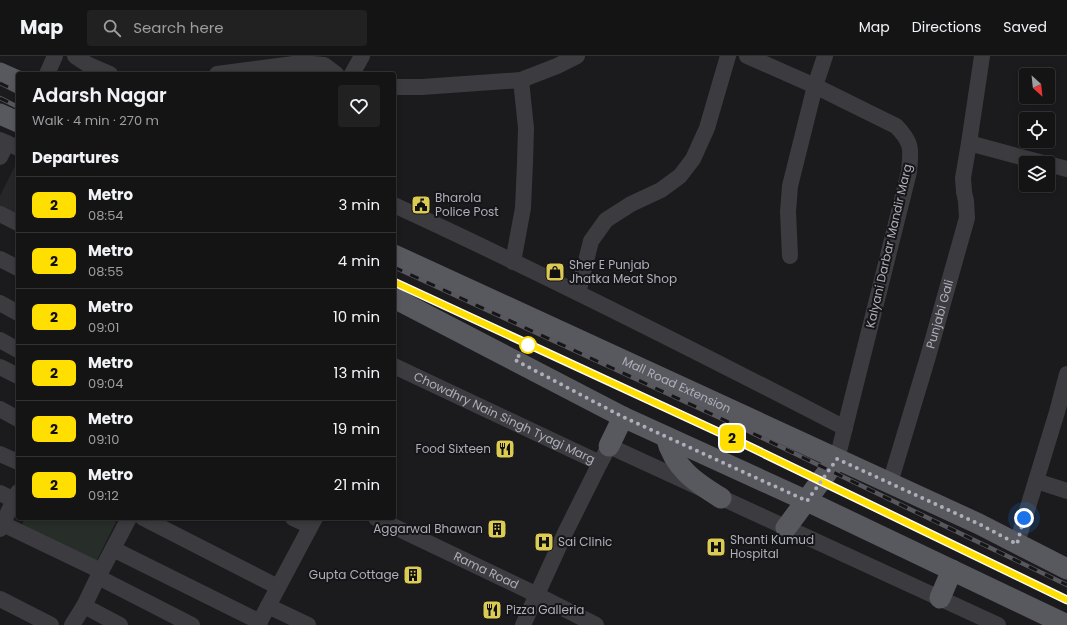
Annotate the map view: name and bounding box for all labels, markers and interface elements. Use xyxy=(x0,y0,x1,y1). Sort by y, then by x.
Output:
search box xyxy=(87,10,367,46)
text: Map xyxy=(20,14,63,41)
icon: search xyxy=(101,17,123,39)
text: Search here xyxy=(133,17,224,38)
text: Map xyxy=(859,17,890,37)
text: Directions xyxy=(912,17,981,37)
text: Saved xyxy=(1003,17,1047,37)
north arrow xyxy=(1019,68,1055,104)
map controls xyxy=(1019,68,1055,192)
text: Adarsh Nagar xyxy=(32,82,167,109)
button: heart xyxy=(338,85,380,127)
text: Walk · 4 min · 270 m xyxy=(32,111,159,130)
button: locate xyxy=(1019,112,1055,148)
text: Departures xyxy=(32,147,119,168)
button: layers xyxy=(1019,156,1055,192)
street label: Kalyani Darbar Mandir Marg xyxy=(861,162,916,330)
text: Metro xyxy=(88,184,133,205)
place label: Bharola Police Post xyxy=(435,189,499,220)
text: 3 min xyxy=(338,194,380,215)
public building icon: Bharola Police Post xyxy=(410,194,432,216)
text: 2 xyxy=(50,195,58,215)
text: 08:54 xyxy=(88,206,123,225)
text: Metro xyxy=(88,240,133,261)
text: 4 min xyxy=(338,250,380,271)
text: 2 xyxy=(50,251,58,271)
place label: Sher E Punjab Jhatka Meat Shop xyxy=(569,256,677,287)
shop icon: Sher E Punjab Jhatka Meat Shop xyxy=(544,261,566,283)
text: 08:55 xyxy=(88,262,123,281)
street label: Punjabi Gali xyxy=(922,278,957,351)
text: Metro xyxy=(88,296,133,317)
text: 10 min xyxy=(333,306,380,327)
text: 2 xyxy=(50,307,58,327)
text: 09:01 xyxy=(88,318,119,337)
unlabelled marker xyxy=(519,336,537,354)
text: Metro xyxy=(88,352,133,373)
street label: Mall Road Extension xyxy=(620,352,734,417)
text: 13 min xyxy=(334,362,380,383)
text: 2 xyxy=(50,363,58,383)
street label: Chowdhry Nain Singh Tyagi Marg xyxy=(411,368,598,468)
text: 09:04 xyxy=(88,374,123,393)
text: Metro xyxy=(88,408,133,429)
text: 19 min xyxy=(333,418,380,439)
text: 2 xyxy=(50,419,58,439)
line badge: 2 xyxy=(719,425,745,451)
text: 2 xyxy=(728,428,736,448)
text: 09:10 xyxy=(88,430,119,449)
restaurant icon: Food Sixteen xyxy=(494,438,516,460)
place label: Food Sixteen xyxy=(416,440,491,457)
text: Metro xyxy=(88,464,133,485)
text: 21 min xyxy=(334,474,380,495)
text: 2 xyxy=(50,475,58,495)
text: 09:12 xyxy=(88,486,119,505)
your location xyxy=(1014,508,1034,528)
building icon: Aggarwal Bhawan xyxy=(486,518,508,540)
place label: Aggarwal Bhawan xyxy=(373,520,483,537)
hospital icon: Sai Clinic xyxy=(533,531,555,553)
place label: Shanti Kumud Hospital xyxy=(730,531,814,562)
place label: Sai Clinic xyxy=(558,533,612,550)
hospital icon: Shanti Kumud Hospital xyxy=(705,536,727,558)
street label: Rama Road xyxy=(451,547,522,593)
building icon: Gupta Cottage xyxy=(402,564,424,586)
place label: Gupta Cottage xyxy=(309,566,399,583)
restaurant icon: Pizza Galleria xyxy=(481,599,503,621)
place label: Pizza Galleria xyxy=(506,601,584,618)

